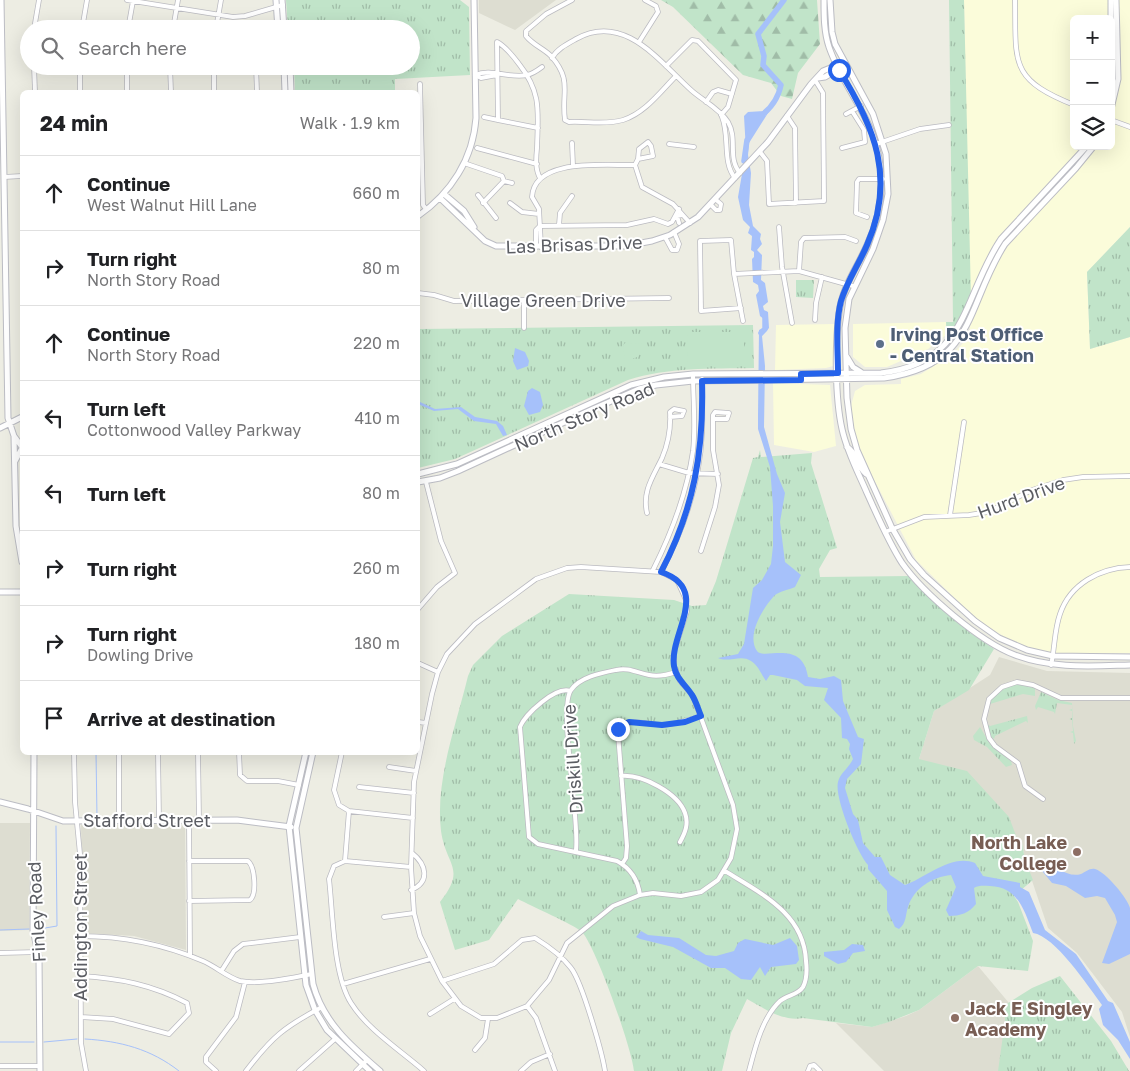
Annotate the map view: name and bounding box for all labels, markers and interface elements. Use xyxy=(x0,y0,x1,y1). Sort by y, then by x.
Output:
map controls xyxy=(1070,15,1115,150)
button: + xyxy=(1070,15,1115,60)
search box xyxy=(20,20,420,75)
icon: search xyxy=(38,34,66,62)
text: Search here xyxy=(78,36,187,59)
route start xyxy=(828,59,851,82)
button: − xyxy=(1070,60,1115,105)
button: layers xyxy=(1070,105,1115,150)
text: 24 min xyxy=(40,110,108,136)
text: Walk · 1.9 km xyxy=(300,113,400,133)
text: Continue xyxy=(87,172,170,195)
icon: ahead xyxy=(40,179,68,207)
text: 660 m xyxy=(353,183,400,203)
text: West Walnut Hill Lane xyxy=(87,195,257,215)
street label: Las Brisas Drive xyxy=(505,231,643,257)
text: Turn right xyxy=(87,247,177,270)
icon: right xyxy=(40,254,68,282)
text: 80 m xyxy=(362,258,400,278)
text: North Story Road xyxy=(87,270,220,290)
street label: Village Green Drive xyxy=(460,289,626,311)
text: Continue xyxy=(87,322,170,345)
place label: Irving Post Office - Central Station xyxy=(890,323,1044,366)
icon: ahead xyxy=(40,329,68,357)
text: 220 m xyxy=(353,333,400,353)
marker: Irving Post Office - Central Station xyxy=(874,338,886,350)
text: North Story Road xyxy=(87,345,220,365)
street label: North Story Road xyxy=(511,377,657,455)
text: Turn left xyxy=(87,397,166,420)
icon: left xyxy=(40,404,68,432)
text: 410 m xyxy=(354,408,400,428)
text: Cottonwood Valley Parkway xyxy=(87,420,301,440)
street label: Hurd Drive xyxy=(974,471,1068,523)
icon: left xyxy=(40,479,68,507)
text: Turn left xyxy=(87,482,166,505)
text: 80 m xyxy=(362,483,400,503)
icon: right xyxy=(40,554,68,582)
text: Turn right xyxy=(87,557,177,580)
text: 260 m xyxy=(353,558,400,578)
text: Turn right xyxy=(87,622,177,645)
icon: right xyxy=(40,629,68,657)
text: 180 m xyxy=(354,633,400,653)
text: Dowling Drive xyxy=(87,645,193,665)
icon: arrive xyxy=(40,704,68,732)
street label: Driskill Drive xyxy=(557,704,587,814)
text: Arrive at destination xyxy=(87,707,275,730)
route end xyxy=(607,718,630,741)
street label: Stafford Street xyxy=(83,809,211,831)
place label: North Lake College xyxy=(971,831,1067,874)
marker: North Lake College xyxy=(1071,846,1083,858)
street label: Addington Street xyxy=(69,853,91,1001)
street label: Finley Road xyxy=(22,861,50,963)
place label: Jack E Singley Academy xyxy=(965,997,1093,1040)
marker: Jack E Singley Academy xyxy=(949,1012,961,1024)

